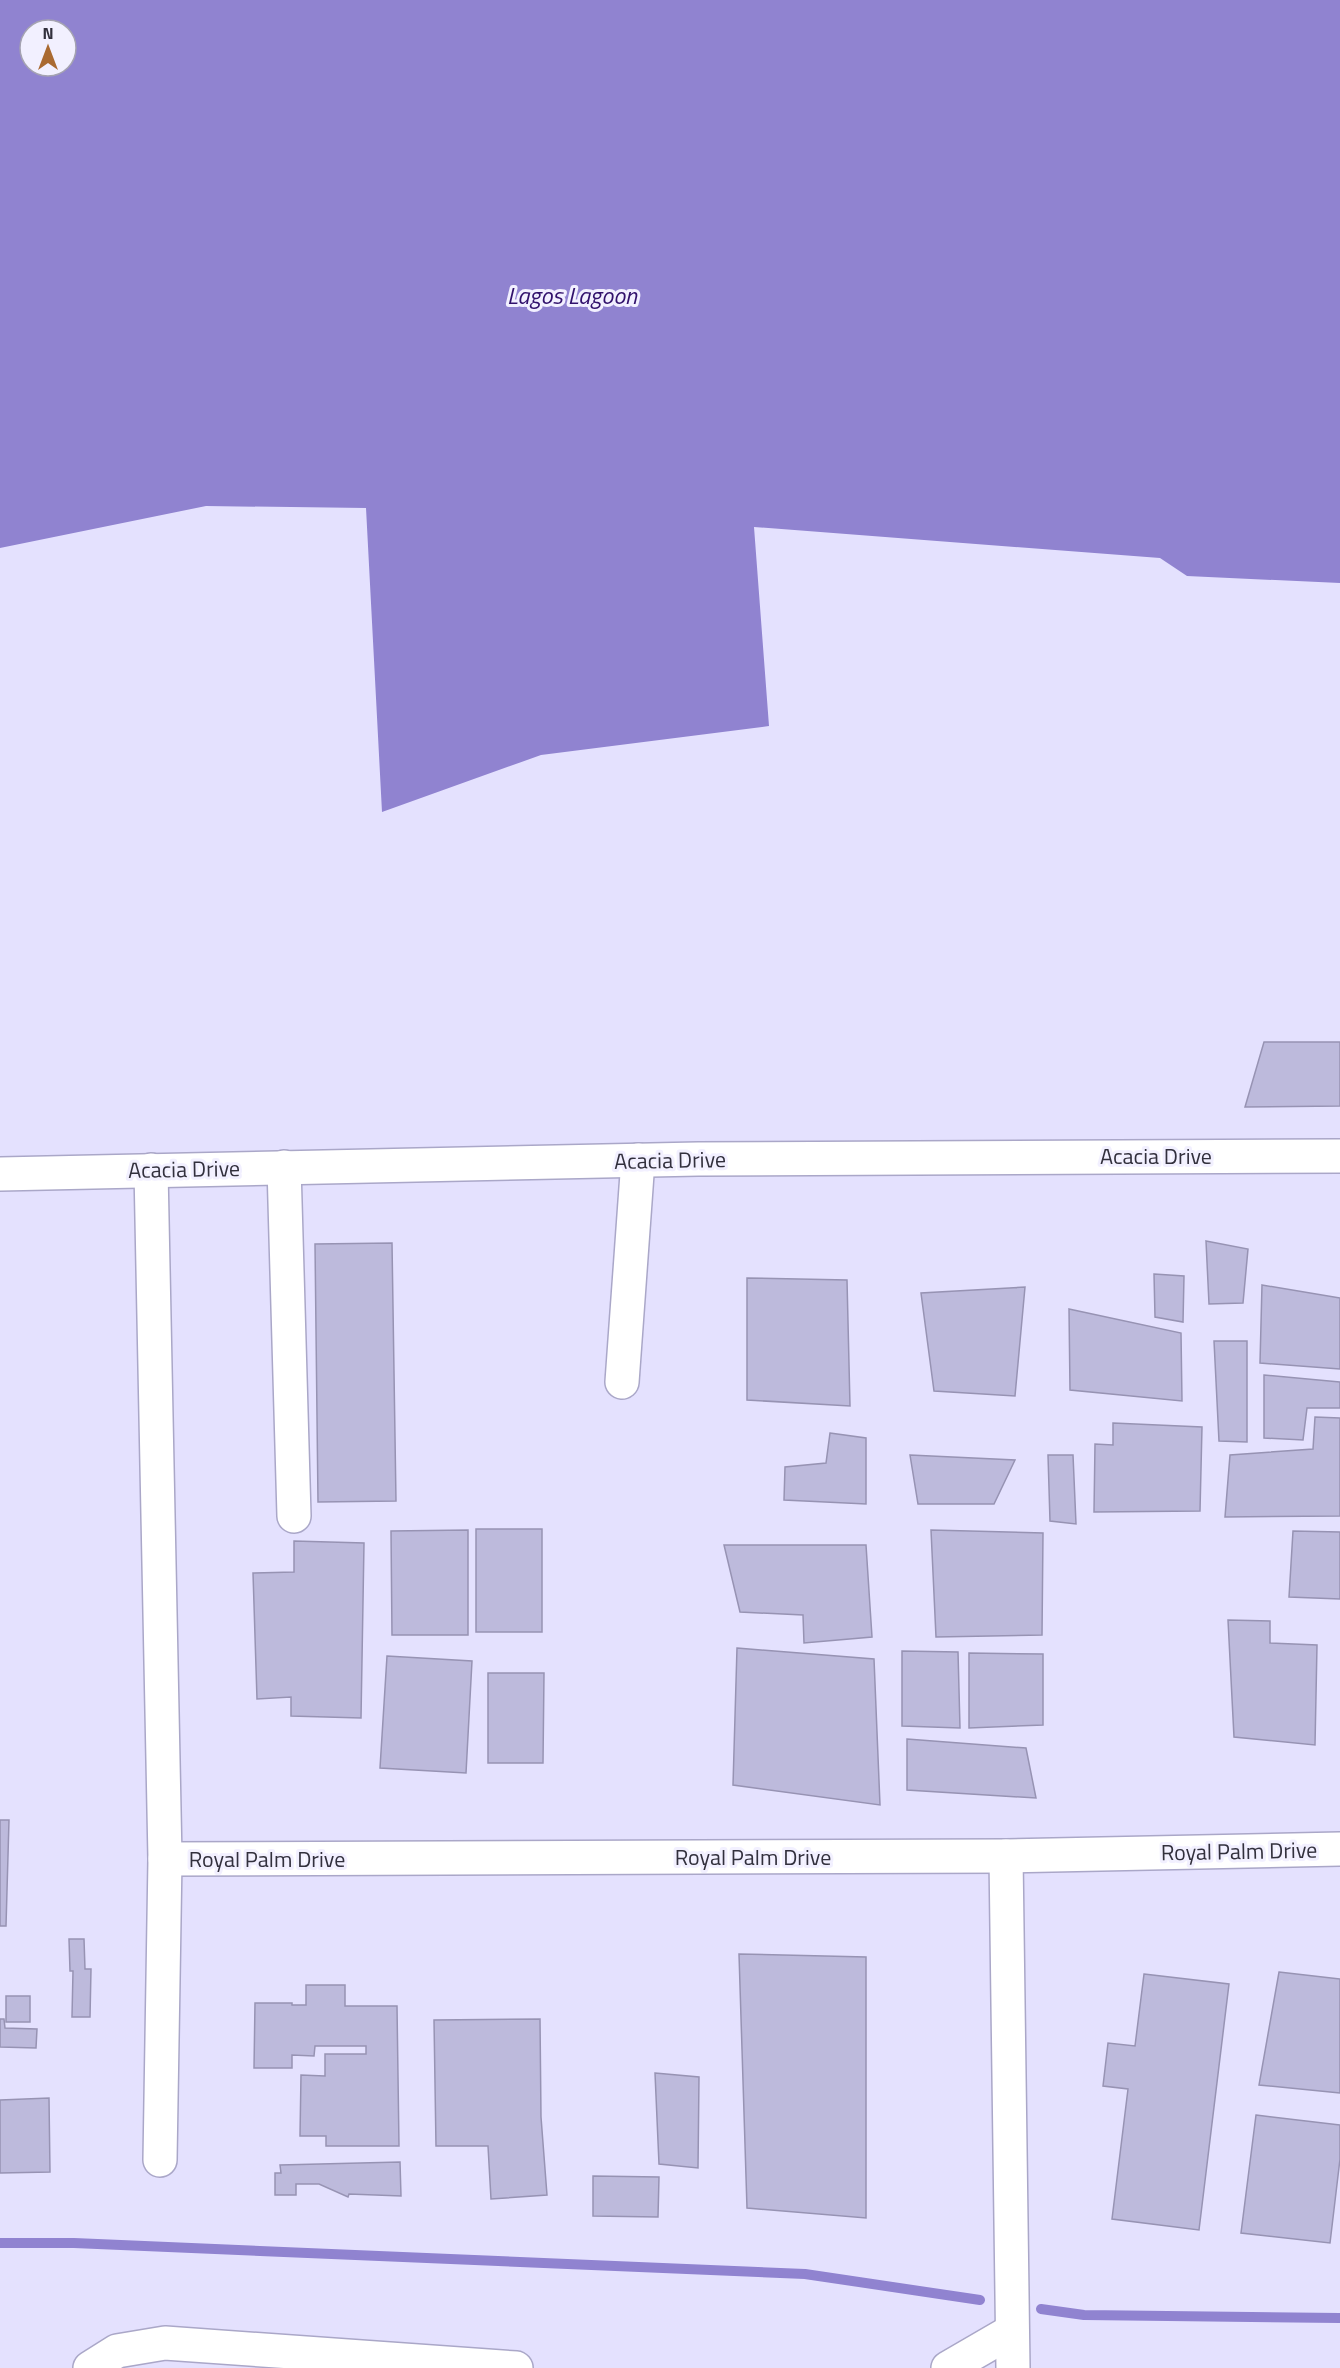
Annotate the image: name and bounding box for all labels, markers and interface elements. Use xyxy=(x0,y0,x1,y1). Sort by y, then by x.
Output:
north arrow xyxy=(18,18,78,78)
text: N xyxy=(42,21,54,45)
water label: Lagos Lagoon xyxy=(507,277,638,313)
street label: Acacia Drive xyxy=(1100,1139,1212,1173)
street label: Acacia Drive xyxy=(614,1142,726,1178)
street label: Acacia Drive xyxy=(128,1151,240,1187)
street label: Royal Palm Drive xyxy=(1160,1833,1318,1869)
street label: Royal Palm Drive xyxy=(675,1840,831,1874)
street label: Royal Palm Drive xyxy=(189,1842,345,1876)

